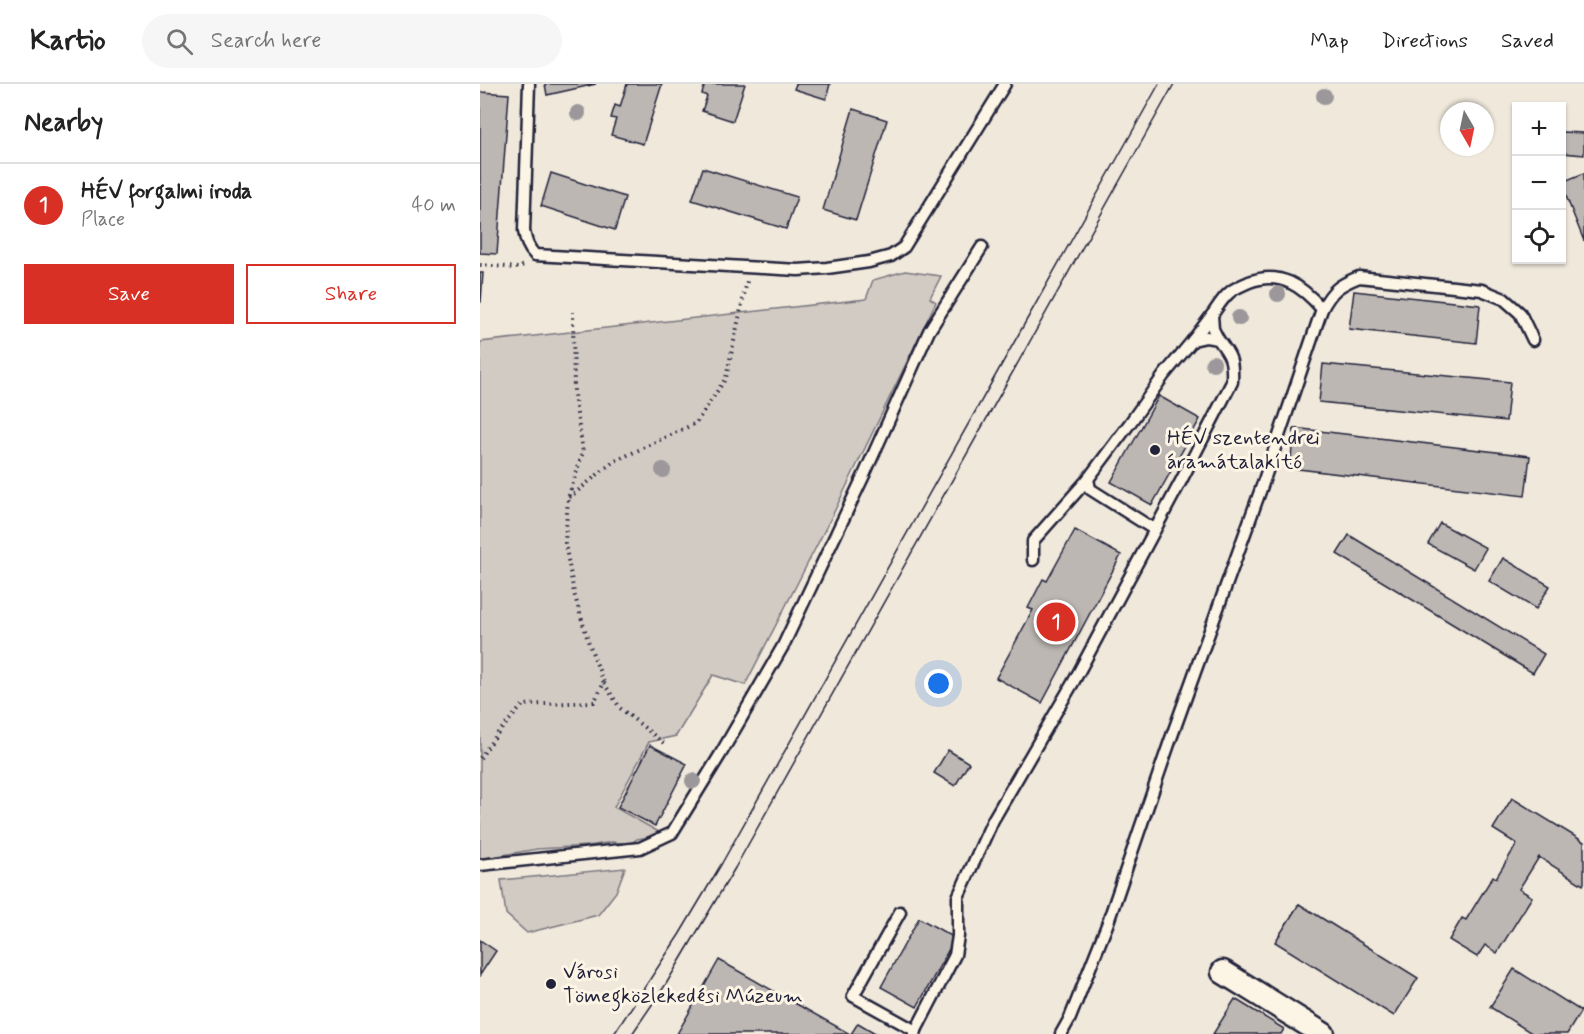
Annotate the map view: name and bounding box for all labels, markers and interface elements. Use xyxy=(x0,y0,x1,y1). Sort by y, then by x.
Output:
search box xyxy=(142,14,562,68)
text: Kartio xyxy=(30,23,106,60)
icon: search xyxy=(163,25,196,58)
text: Search here xyxy=(211,27,322,55)
text: Map xyxy=(1310,27,1349,55)
text: Directions xyxy=(1382,27,1468,55)
text: Saved xyxy=(1501,27,1554,55)
north arrow xyxy=(1440,102,1494,156)
map controls xyxy=(1512,102,1566,264)
button: + xyxy=(1512,102,1566,156)
text: Nearby xyxy=(24,106,103,140)
button: − xyxy=(1512,156,1566,210)
text: HÉV forgalmi iroda xyxy=(81,178,252,206)
text: 1 xyxy=(39,192,48,219)
text: 40 m xyxy=(412,192,456,219)
text: Place xyxy=(81,206,125,233)
button: locate xyxy=(1512,210,1566,264)
button: Save xyxy=(24,264,234,324)
button: Share xyxy=(246,264,456,324)
place label: HÉV szentendrei áramátalakító xyxy=(1167,424,1320,476)
marker: HÉV szentendrei áramátalakító xyxy=(1148,443,1162,457)
pin: 1 xyxy=(1036,600,1076,644)
your location xyxy=(924,669,953,698)
place label: Városi Tömegközlekedési Múzeum xyxy=(563,958,803,1012)
marker: Városi Tömegközlekedési Múzeum xyxy=(544,977,558,991)

